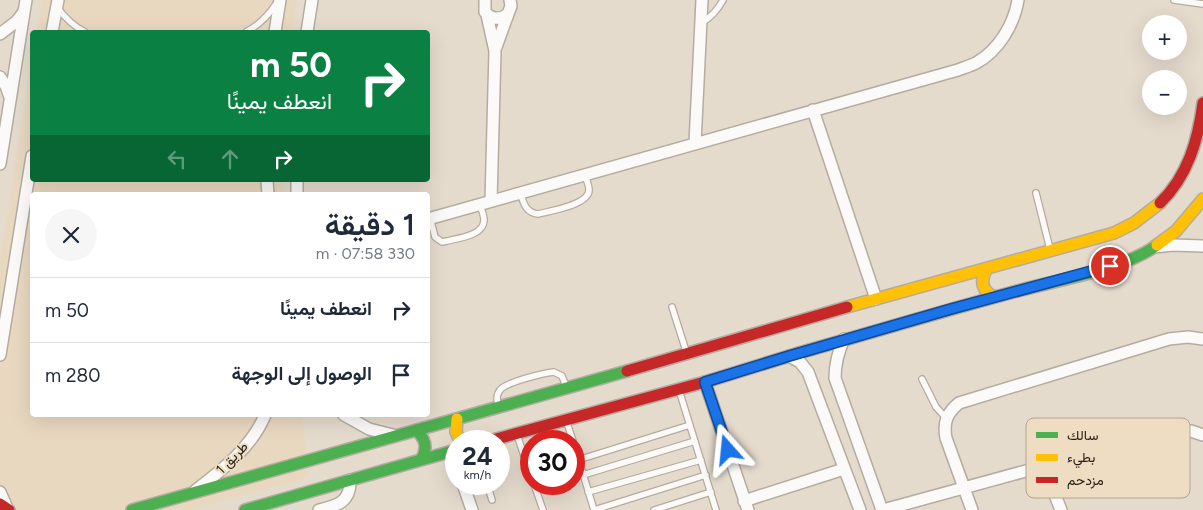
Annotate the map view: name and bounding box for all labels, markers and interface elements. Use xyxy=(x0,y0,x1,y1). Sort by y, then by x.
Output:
map controls xyxy=(1142,15,1187,115)
button: + xyxy=(1142,15,1187,60)
text: 50 m xyxy=(250,44,332,86)
icon: right xyxy=(350,50,415,115)
button: − xyxy=(1142,70,1187,115)
text: انعطف يمينًا xyxy=(227,88,332,115)
icon: left xyxy=(163,145,191,173)
icon: ahead xyxy=(216,145,244,173)
icon: right xyxy=(269,145,297,173)
text: 1 دقيقة xyxy=(325,206,415,243)
button: close xyxy=(45,209,97,261)
text: 330 m · 07:58 xyxy=(316,244,415,263)
pin xyxy=(1089,245,1131,287)
icon: arrive xyxy=(1096,252,1124,280)
icon: right xyxy=(387,296,415,324)
text: انعطف يمينًا xyxy=(280,297,372,320)
text: 50 m xyxy=(45,299,89,322)
icon: arrive xyxy=(387,361,415,389)
text: الوصول إلى الوجهة xyxy=(232,362,372,385)
text: 280 m xyxy=(45,364,100,387)
legend xyxy=(1026,418,1190,498)
position arrow xyxy=(701,423,753,475)
text: سالك xyxy=(1067,427,1098,444)
speed limit sign: 30 xyxy=(520,430,585,495)
street label: طريق 1 xyxy=(212,438,252,478)
text: 24 xyxy=(462,441,493,471)
text: بطيء xyxy=(1067,449,1095,469)
text: km/h xyxy=(464,468,491,482)
text: مزدحم xyxy=(1067,472,1104,489)

